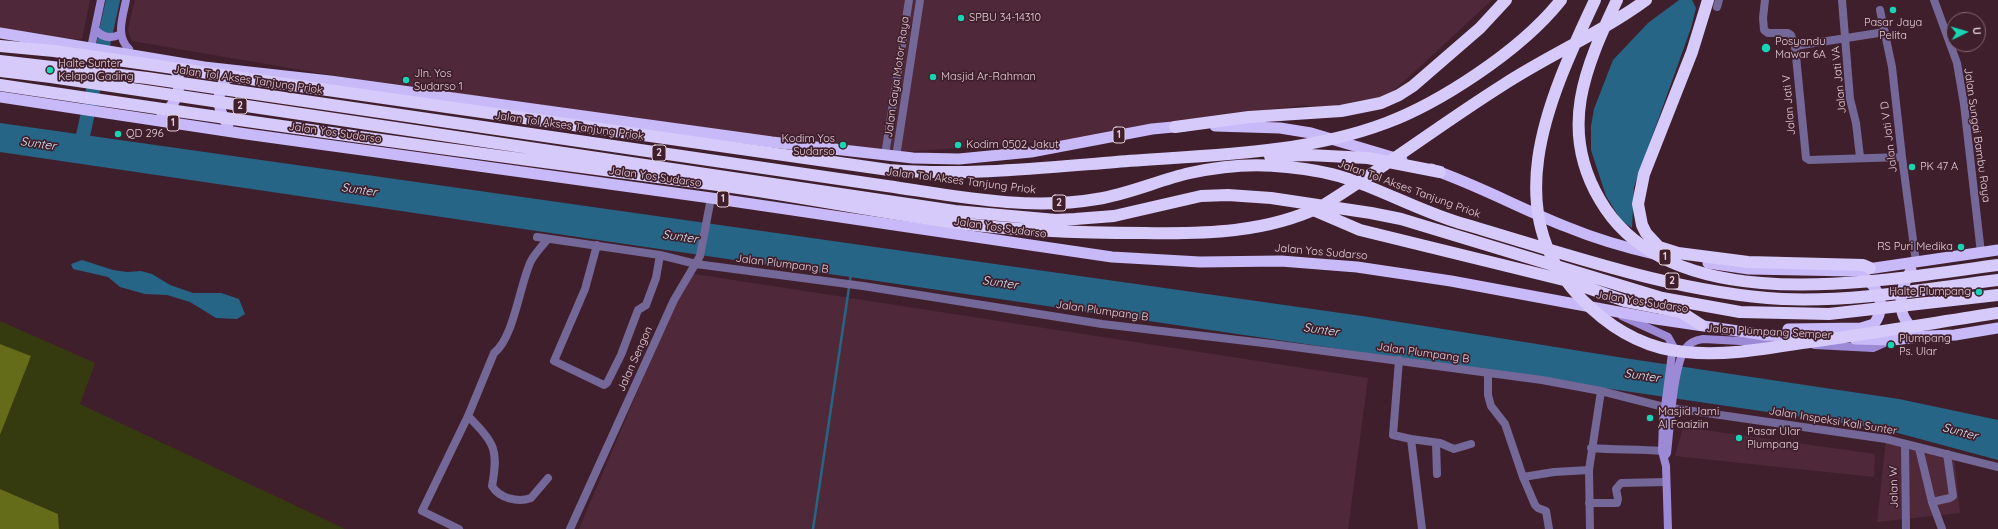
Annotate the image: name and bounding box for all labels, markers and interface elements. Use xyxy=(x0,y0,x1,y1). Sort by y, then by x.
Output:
marker: Pasar Jaya Pelita xyxy=(1888,5,1898,15)
place label: SPBU 34-14310 xyxy=(969,11,1041,25)
north arrow xyxy=(1946,12,1986,52)
marker: SPBU 34-14310 xyxy=(956,13,966,23)
street label: Jalan Gaya Motor Raya xyxy=(882,16,912,138)
place label: Pasar Jaya Pelita xyxy=(1864,16,1922,42)
text: U xyxy=(1970,27,1984,36)
place label: Posyandu Mawar 6A xyxy=(1775,35,1826,61)
marker: Posyandu Mawar 6A xyxy=(1760,42,1772,54)
street label: Jalan Jati VA xyxy=(1829,46,1849,114)
place label: Halte Sunter Kelapa Gading xyxy=(58,57,134,83)
street label: Jalan Tol Akses Tanjung Priok xyxy=(172,63,324,97)
marker: Halte Sunter Kelapa Gading xyxy=(45,65,55,75)
place label: Jln. Yos Sudarso 1 xyxy=(414,67,463,93)
street label: Jalan Sungai Bambu Raya xyxy=(1961,67,1993,203)
place label: Masjid Ar-Rahman xyxy=(941,70,1036,84)
marker: Masjid Ar-Rahman xyxy=(928,72,938,82)
street label: Jalan Jati V xyxy=(1780,74,1798,136)
marker: Jln. Yos Sudarso 1 xyxy=(401,75,411,85)
road number: 2 xyxy=(233,98,247,114)
street label: Jalan Jati V D xyxy=(1878,101,1900,173)
street label: Jalan Tol Akses Tanjung Priok xyxy=(493,109,645,143)
road number: 1 xyxy=(167,115,179,131)
street label: Jalan Yos Sudarso xyxy=(288,120,382,146)
place label: QD 296 xyxy=(126,127,164,141)
road number: 1 xyxy=(1113,127,1125,143)
marker: QD 296 xyxy=(113,129,123,139)
place label: Kodim Yos Sudarso xyxy=(782,132,835,158)
water label: Sunter xyxy=(19,134,57,154)
place label: Kodim 0502 Jakut xyxy=(966,138,1059,152)
marker: Kodim Yos Sudarso xyxy=(838,140,848,150)
marker: Kodim 0502 Jakut xyxy=(953,140,963,150)
road number: 2 xyxy=(652,145,666,161)
street label: Jalan Tol Akses Tanjung Priok xyxy=(1336,157,1482,221)
place label: PK 47 A xyxy=(1920,160,1958,174)
marker: PK 47 A xyxy=(1907,162,1917,172)
street label: Jalan Yos Sudarso xyxy=(608,164,702,190)
street label: Jalan Tol Akses Tanjung Priok xyxy=(885,165,1037,197)
water label: Sunter xyxy=(340,180,378,200)
road number: 1 xyxy=(717,191,729,207)
road number: 2 xyxy=(1052,195,1066,211)
street label: Jalan Yos Sudarso xyxy=(953,215,1047,241)
water label: Sunter xyxy=(661,227,699,247)
place label: RS Puri Medika xyxy=(1877,240,1953,254)
street label: Jalan Yos Sudarso xyxy=(1274,241,1368,263)
marker: RS Puri Medika xyxy=(1956,242,1966,252)
road number: 1 xyxy=(1659,249,1671,265)
street label: Jalan Plumpang B xyxy=(735,252,829,276)
water label: Sunter xyxy=(981,273,1019,293)
road number: 2 xyxy=(1665,273,1679,289)
place label: Halte Plumpang xyxy=(1889,285,1971,299)
marker: Halte Plumpang xyxy=(1974,287,1984,297)
street label: Jalan Yos Sudarso xyxy=(1595,288,1689,316)
street label: Jalan Plumpang B xyxy=(1055,298,1149,324)
water label: Sunter xyxy=(1302,320,1340,340)
street label: Jalan Plumpang Semper xyxy=(1706,322,1832,342)
street label: Jalan Sengon xyxy=(615,324,655,394)
place label: Plumpang Ps. Ular xyxy=(1899,332,1951,358)
street label: Jalan Plumpang B xyxy=(1376,340,1470,366)
marker: Plumpang Ps. Ular xyxy=(1886,340,1896,350)
water label: Sunter xyxy=(1623,366,1661,386)
street label: Jalan Inspeksi Kali Sunter xyxy=(1768,404,1898,438)
place label: Masjid Jami Al Faaiziin xyxy=(1658,405,1719,431)
marker: Masjid Jami Al Faaiziin xyxy=(1645,413,1655,423)
water label: Sunter xyxy=(1941,420,1979,444)
place label: Pasar Ular Plumpang xyxy=(1747,425,1801,451)
marker: Pasar Ular Plumpang xyxy=(1734,433,1744,443)
street label: Jalan W xyxy=(1887,466,1901,508)

